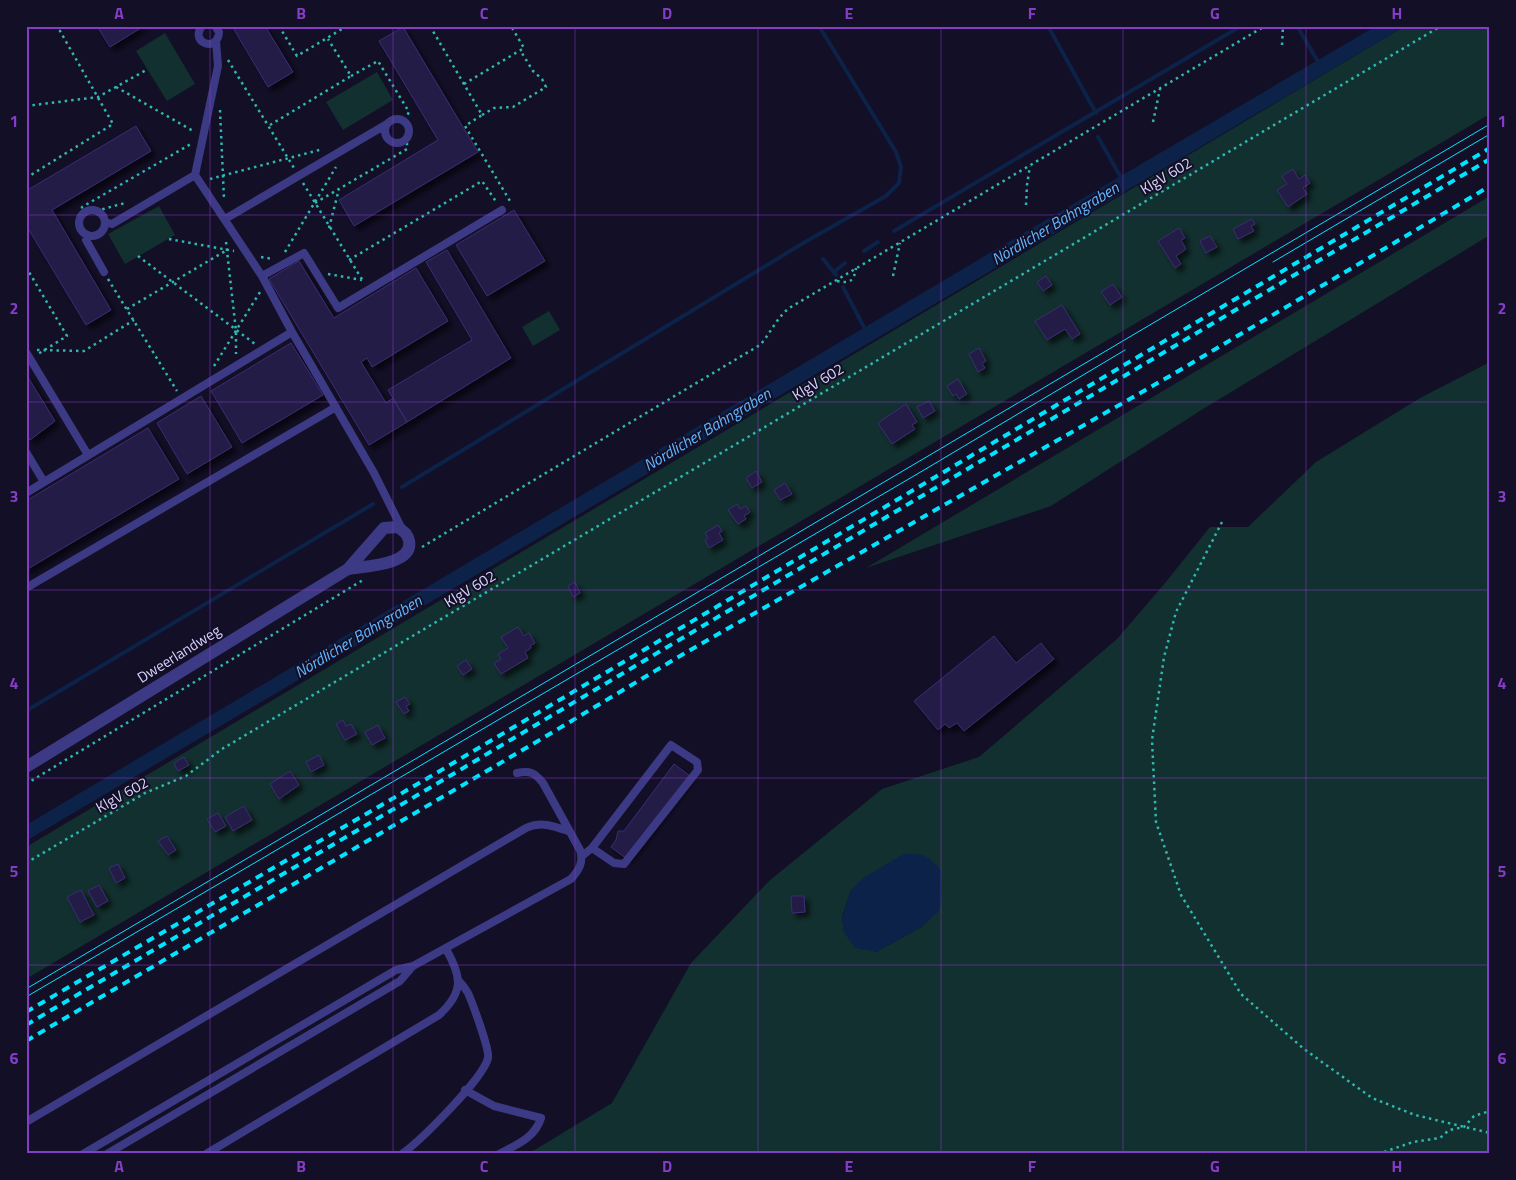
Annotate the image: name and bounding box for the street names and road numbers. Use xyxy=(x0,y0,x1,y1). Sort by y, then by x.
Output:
street label: KlgV 602 xyxy=(1135,151,1196,200)
street label: KlgV 602 xyxy=(787,357,848,406)
street label: KlgV 602 xyxy=(439,564,500,613)
street label: Dweerlandweg xyxy=(132,619,225,688)
street label: KlgV 602 xyxy=(91,771,152,818)

